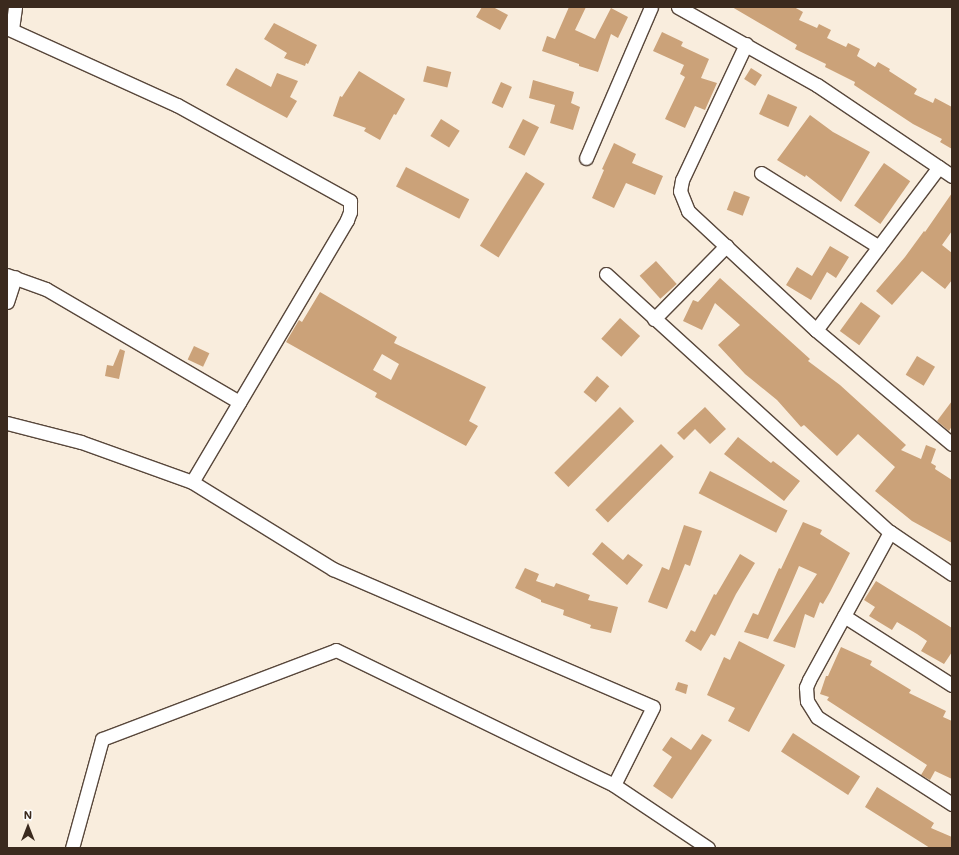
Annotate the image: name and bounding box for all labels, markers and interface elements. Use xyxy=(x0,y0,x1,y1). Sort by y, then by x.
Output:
north arrow xyxy=(8,807,48,847)
text: N xyxy=(24,807,32,822)

